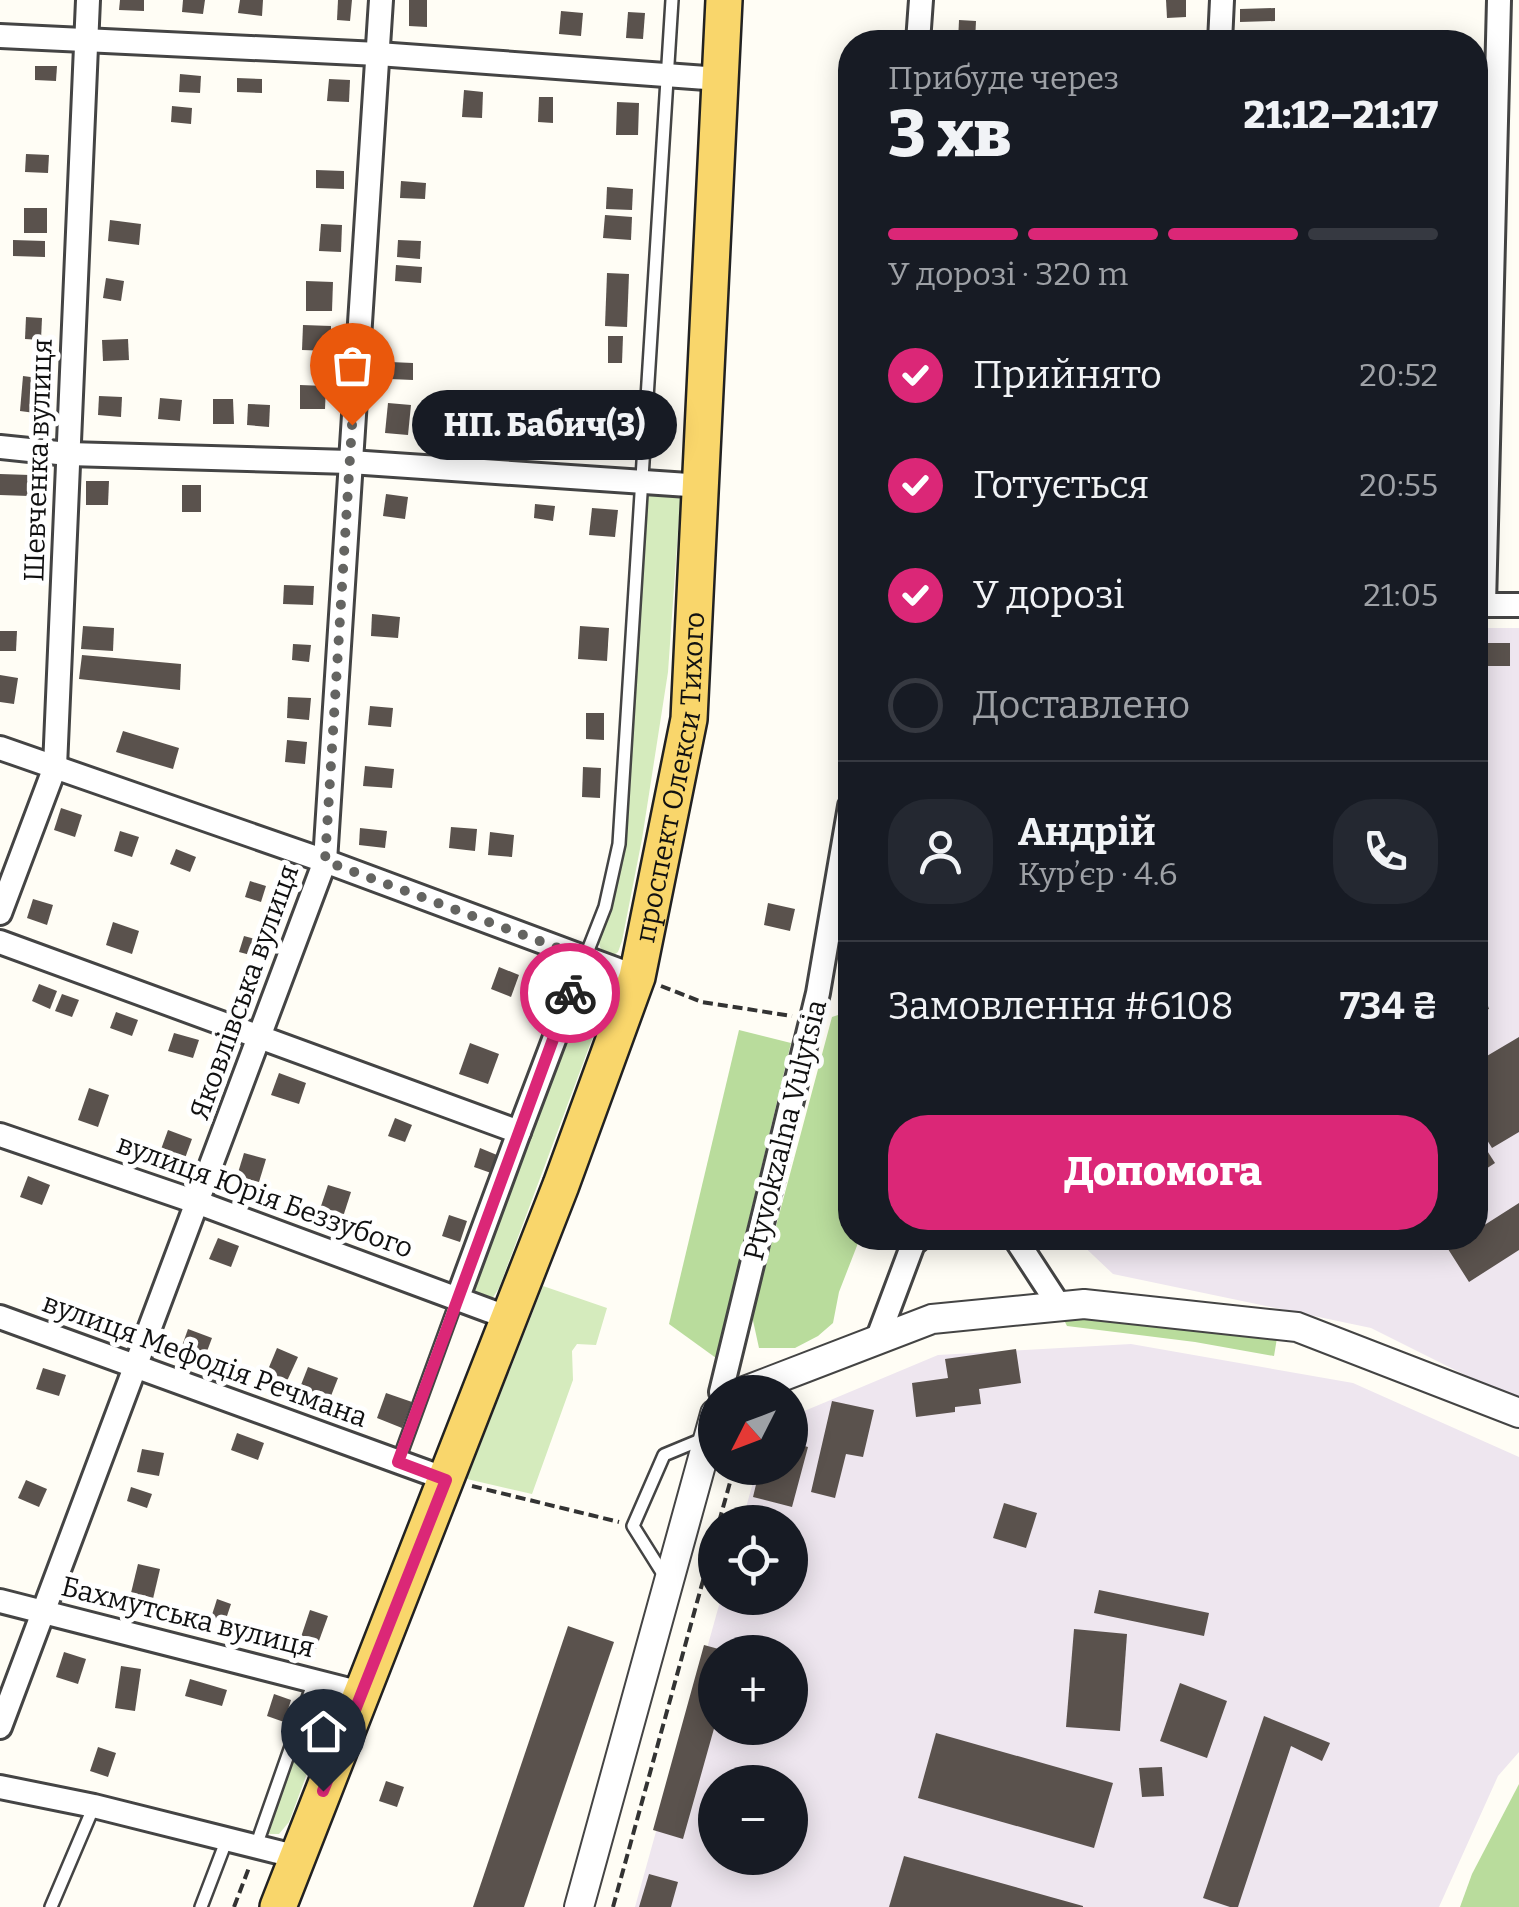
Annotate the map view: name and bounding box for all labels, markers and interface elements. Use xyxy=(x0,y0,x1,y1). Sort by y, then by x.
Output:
text: Прибуде через xyxy=(888,59,1119,97)
text: 21:12–21:17 xyxy=(1243,92,1438,138)
text: 3 хв xyxy=(888,95,1011,173)
text: У дорозі · 320 m xyxy=(888,255,1128,293)
pin xyxy=(310,323,395,426)
street label: Шевченка вулиця xyxy=(17,338,59,582)
icon: bag xyxy=(325,338,380,393)
icon: check xyxy=(888,348,943,403)
text: Прийнято xyxy=(973,352,1162,398)
text: 20:52 xyxy=(1359,356,1438,394)
callout: НП. Бабич(3) xyxy=(412,390,677,460)
text: НП. Бабич(3) xyxy=(444,406,645,444)
icon: check xyxy=(888,458,943,513)
text: Готується xyxy=(973,462,1149,508)
text: 20:55 xyxy=(1359,466,1438,504)
icon: check xyxy=(888,568,943,623)
text: У дорозі xyxy=(973,572,1125,618)
text: 21:05 xyxy=(1363,576,1438,614)
street label: проспект Олекси Тихого xyxy=(628,611,711,945)
text: Доставлено xyxy=(973,682,1190,728)
button: person xyxy=(888,799,993,904)
button: phone xyxy=(1333,799,1438,904)
text: Андрій xyxy=(1018,809,1156,855)
text: Кур’єр · 4.6 xyxy=(1018,855,1178,893)
street label: Яковлівська вулиця xyxy=(183,860,305,1124)
courier xyxy=(520,943,620,1043)
icon: bike xyxy=(543,966,598,1021)
text: Замовлення #6108 xyxy=(888,983,1234,1029)
text: 734 ₴ xyxy=(1340,983,1438,1029)
street label: Ptyvokzalna Vulytsia xyxy=(737,996,833,1264)
button: Допомога xyxy=(888,1115,1438,1230)
street label: вулиця Юрія Беззубого xyxy=(113,1127,417,1265)
street label: вулиця Мефодія Речмана xyxy=(38,1286,372,1434)
north arrow xyxy=(698,1375,808,1485)
map controls xyxy=(698,1375,808,1875)
button: locate xyxy=(698,1505,808,1615)
street label: Бахмутська вулиця xyxy=(58,1570,318,1664)
button: + xyxy=(698,1635,808,1745)
pin xyxy=(281,1689,366,1792)
icon: home xyxy=(296,1704,351,1759)
button: − xyxy=(698,1765,808,1875)

